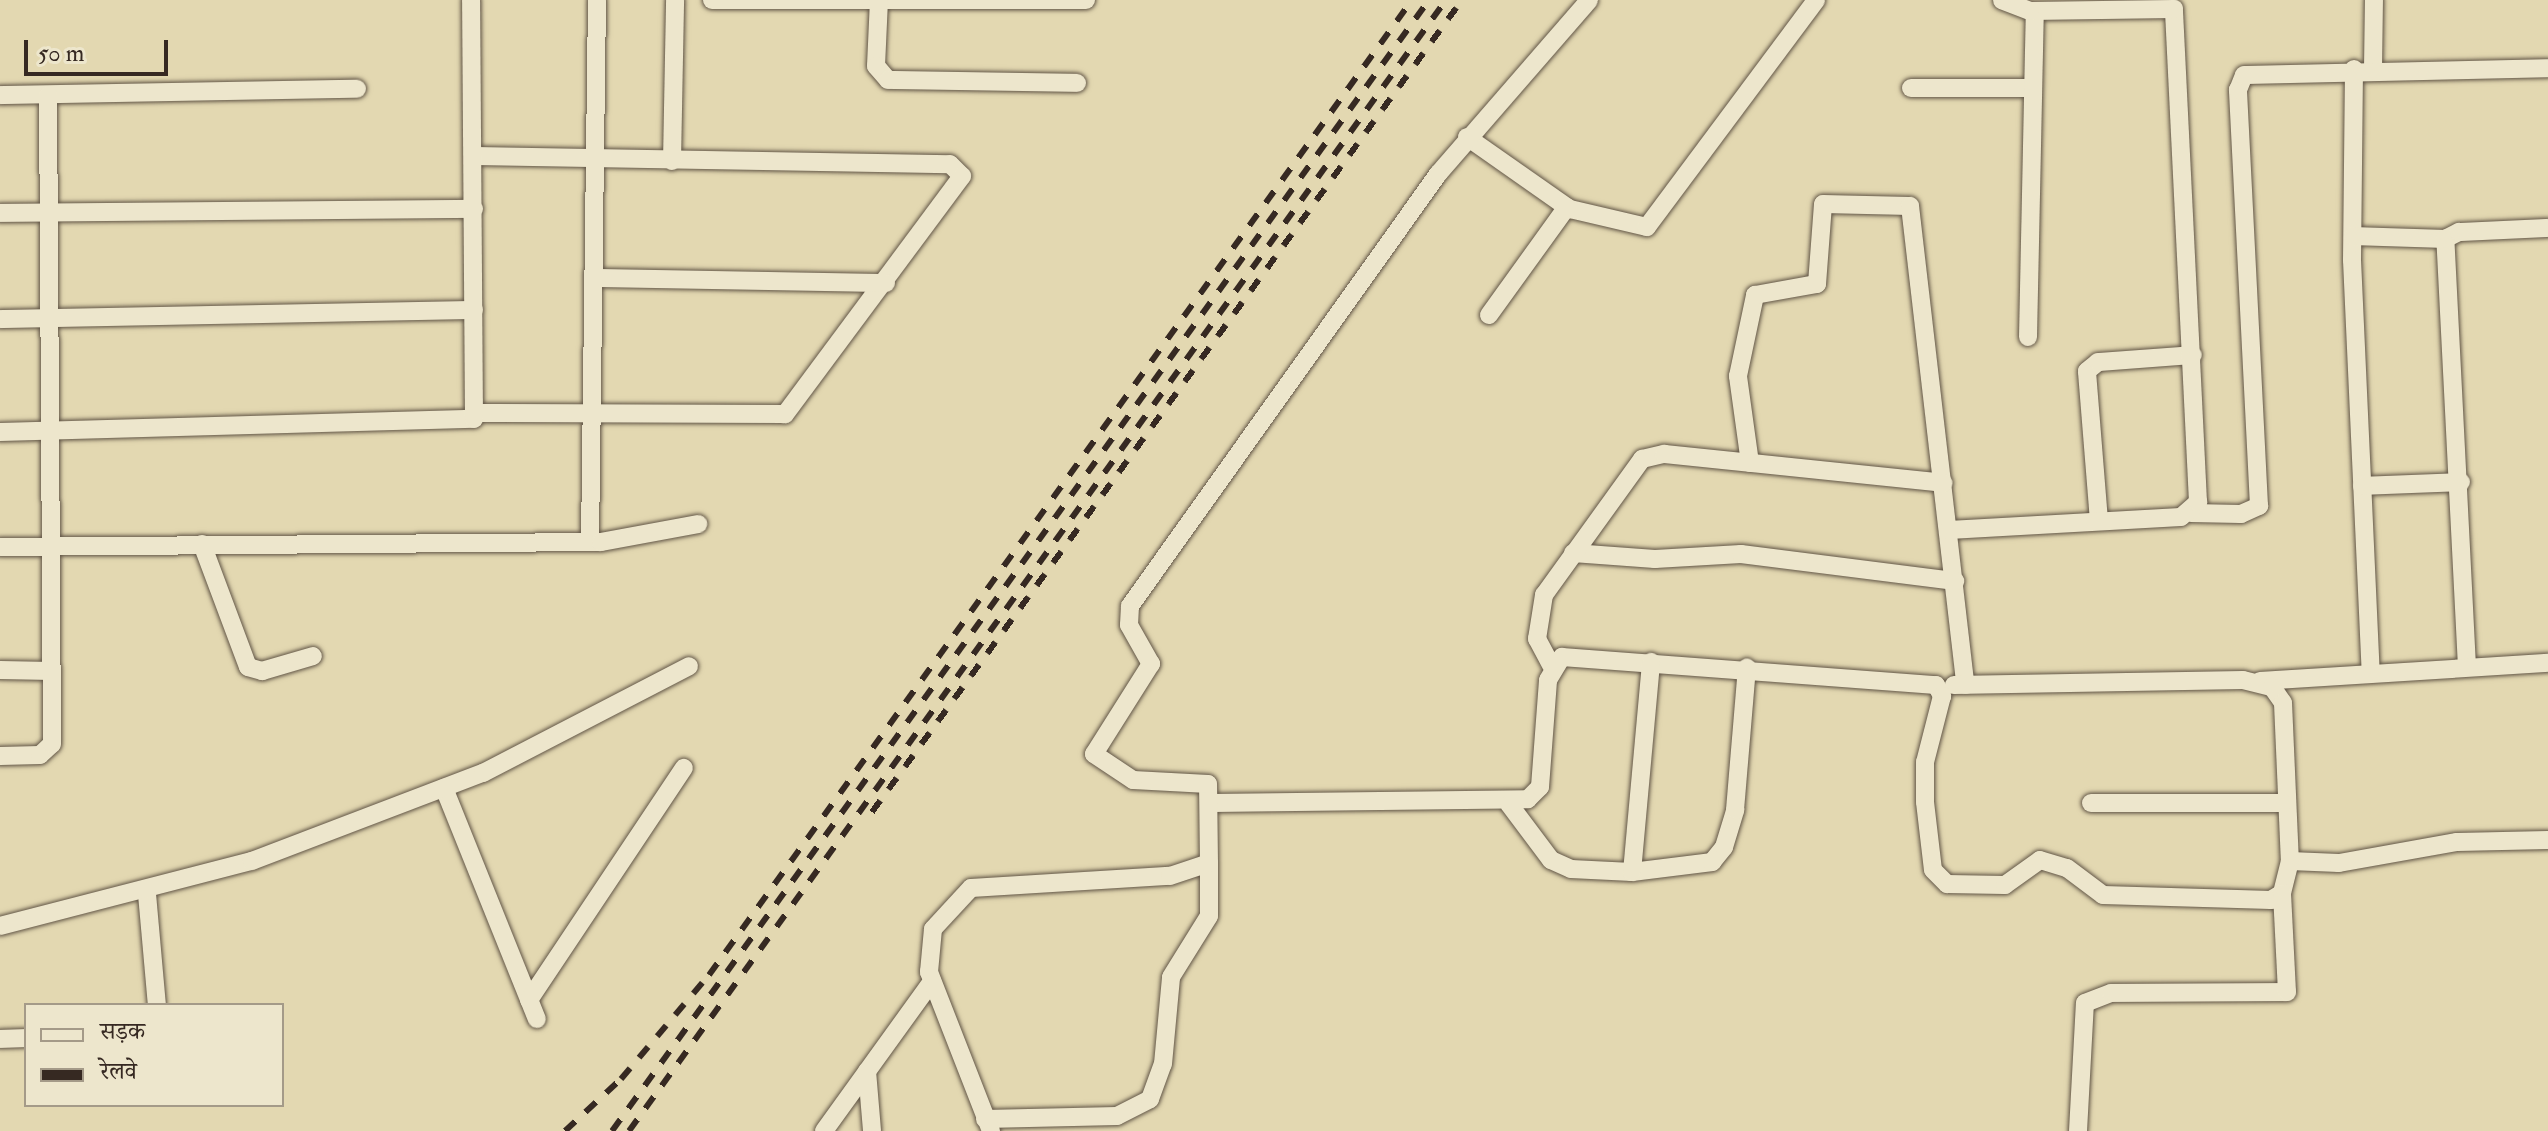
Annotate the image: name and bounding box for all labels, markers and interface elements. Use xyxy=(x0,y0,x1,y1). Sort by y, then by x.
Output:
scale bar xyxy=(28,24,172,74)
text: 50 m xyxy=(38,38,84,69)
legend xyxy=(24,1003,284,1107)
text: सड़क xyxy=(100,1016,145,1047)
text: रेलवे xyxy=(100,1056,137,1087)

